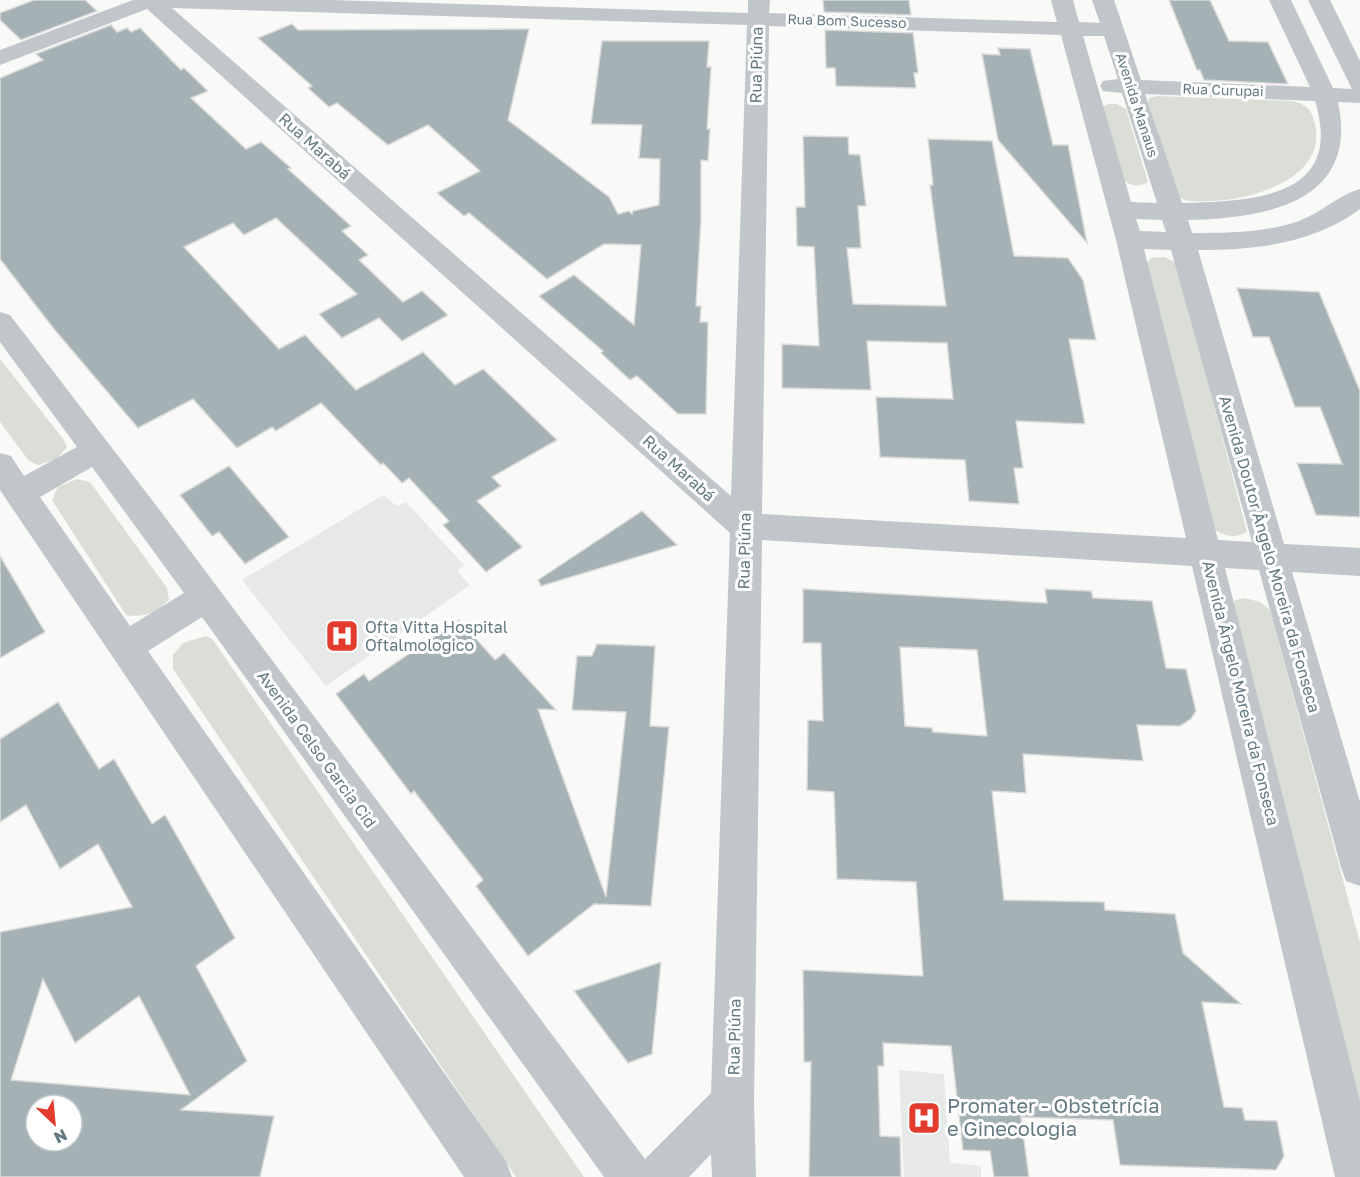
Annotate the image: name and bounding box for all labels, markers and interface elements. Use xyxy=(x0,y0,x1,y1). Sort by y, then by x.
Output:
street label: Rua Bom Sucesso xyxy=(787,10,907,31)
street label: Rua Piúna xyxy=(745,27,767,103)
street label: Avenida Manaus xyxy=(1113,50,1162,159)
street label: Rua Curupai xyxy=(1182,80,1264,99)
street label: Rua Marabá xyxy=(275,108,355,184)
street label: Avenida Doutor Ângelo Moreira da Fonseca xyxy=(1215,393,1325,715)
street label: Rua Marabá xyxy=(639,430,719,506)
street label: Rua Piúna xyxy=(733,513,755,589)
street label: Avenida Ângelo Moreira da Fonseca xyxy=(1198,558,1284,828)
place label: Ofta Vitta Hospital Oftalmologico xyxy=(365,617,508,655)
hospital icon: Ofta Vitta Hospital Oftalmologico xyxy=(324,618,360,654)
street label: Avenida Celso Garcia Cid xyxy=(253,666,381,832)
street label: Rua Piúna xyxy=(723,999,745,1075)
north arrow xyxy=(24,1093,84,1153)
place label: Promater - Obstetrícia e Ginecologia xyxy=(947,1093,1160,1140)
hospital icon: Promater - Obstetrícia e Ginecologia xyxy=(906,1100,942,1136)
text: N xyxy=(51,1125,70,1148)

